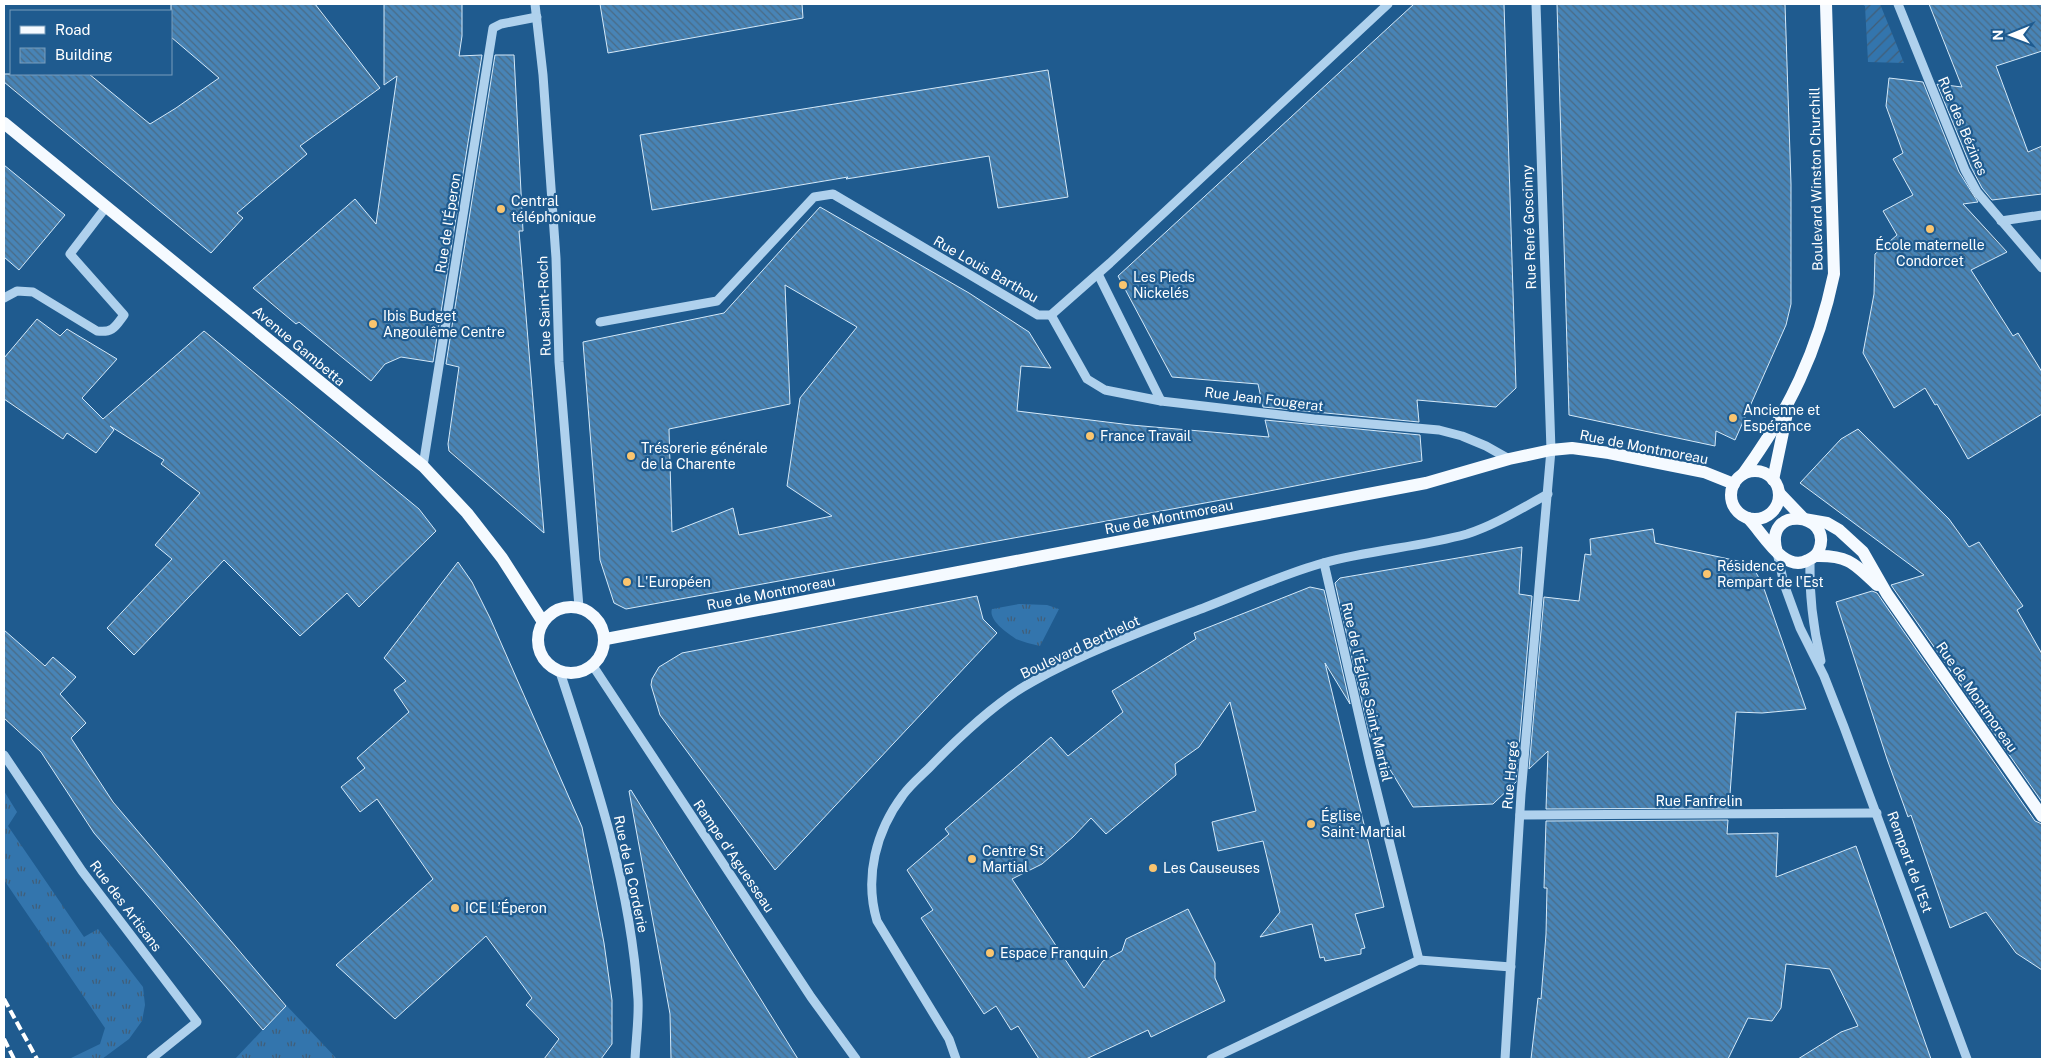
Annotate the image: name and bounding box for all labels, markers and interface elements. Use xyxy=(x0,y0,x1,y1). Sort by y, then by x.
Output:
legend xyxy=(10,10,172,75)
north arrow xyxy=(1986,10,2036,60)
text: Road xyxy=(55,21,91,38)
text: N xyxy=(1990,30,2006,41)
text: Building xyxy=(55,46,113,63)
street label: Rue des Bézines xyxy=(1935,74,1991,178)
street label: Boulevard Winston Churchill xyxy=(1806,87,1826,271)
street label: Rue René Goscinny xyxy=(1519,164,1539,290)
street label: Rue de l'Éperon xyxy=(431,172,464,274)
place label: Central téléphonique xyxy=(511,193,596,225)
marker: Central téléphonique xyxy=(495,203,507,215)
marker: École maternelle Condorcet xyxy=(1924,223,1936,235)
street label: Rue Louis Barthou xyxy=(931,232,1041,306)
place label: École maternelle Condorcet xyxy=(1875,236,1985,269)
street label: Rue Saint-Roch xyxy=(534,256,554,356)
place label: Les Pieds Nickelés xyxy=(1133,269,1195,301)
marker: Les Pieds Nickelés xyxy=(1117,279,1129,291)
street label: Avenue Gambetta xyxy=(250,303,348,389)
place label: Ibis Budget Angoulême Centre xyxy=(383,308,505,340)
marker: Ibis Budget Angoulême Centre xyxy=(367,318,379,330)
street label: Rue Jean Fougerat xyxy=(1204,384,1324,414)
place label: Ancienne et Espérance xyxy=(1743,402,1820,434)
marker: Ancienne et Espérance xyxy=(1727,412,1739,424)
street label: Rue de Montmoreau xyxy=(1578,427,1710,467)
place label: France Travail xyxy=(1100,428,1191,444)
marker: France Travail xyxy=(1084,430,1096,442)
place label: Trésorerie générale de la Charente xyxy=(641,440,768,472)
marker: Trésorerie générale de la Charente xyxy=(625,450,637,462)
street label: Rue de Montmoreau xyxy=(1103,497,1235,537)
place label: Résidence Rempart de l'Est xyxy=(1717,558,1824,590)
marker: Résidence Rempart de l'Est xyxy=(1701,568,1713,580)
street label: Rue de Montmoreau xyxy=(705,573,837,613)
place label: L'Européen xyxy=(637,574,711,590)
marker: L'Européen xyxy=(621,576,633,588)
street label: Rue de l'Église Saint-Martial xyxy=(1339,601,1396,783)
street label: Boulevard Berthelot xyxy=(1018,612,1142,682)
street label: Rue de Montmoreau xyxy=(1933,639,2021,755)
street label: Rue Hergé xyxy=(1499,740,1521,810)
street label: Rue Fanfrelin xyxy=(1655,793,1743,809)
street label: Rampe d'Aguesseau xyxy=(690,797,778,915)
place label: Église Saint-Martial xyxy=(1321,807,1406,840)
street label: Rempart de l'Est xyxy=(1884,809,1936,915)
street label: Rue de la Corderie xyxy=(611,814,651,934)
marker: Église Saint-Martial xyxy=(1305,818,1317,830)
place label: Centre St Martial xyxy=(982,843,1044,875)
marker: Centre St Martial xyxy=(966,853,978,865)
street label: Rue des Artisans xyxy=(87,858,165,954)
place label: Les Causeuses xyxy=(1163,860,1260,876)
marker: Les Causeuses xyxy=(1147,862,1159,874)
place label: ICE L’Éperon xyxy=(465,899,547,916)
marker: ICE L’Éperon xyxy=(449,902,461,914)
place label: Espace Franquin xyxy=(1000,945,1108,961)
marker: Espace Franquin xyxy=(984,947,996,959)

